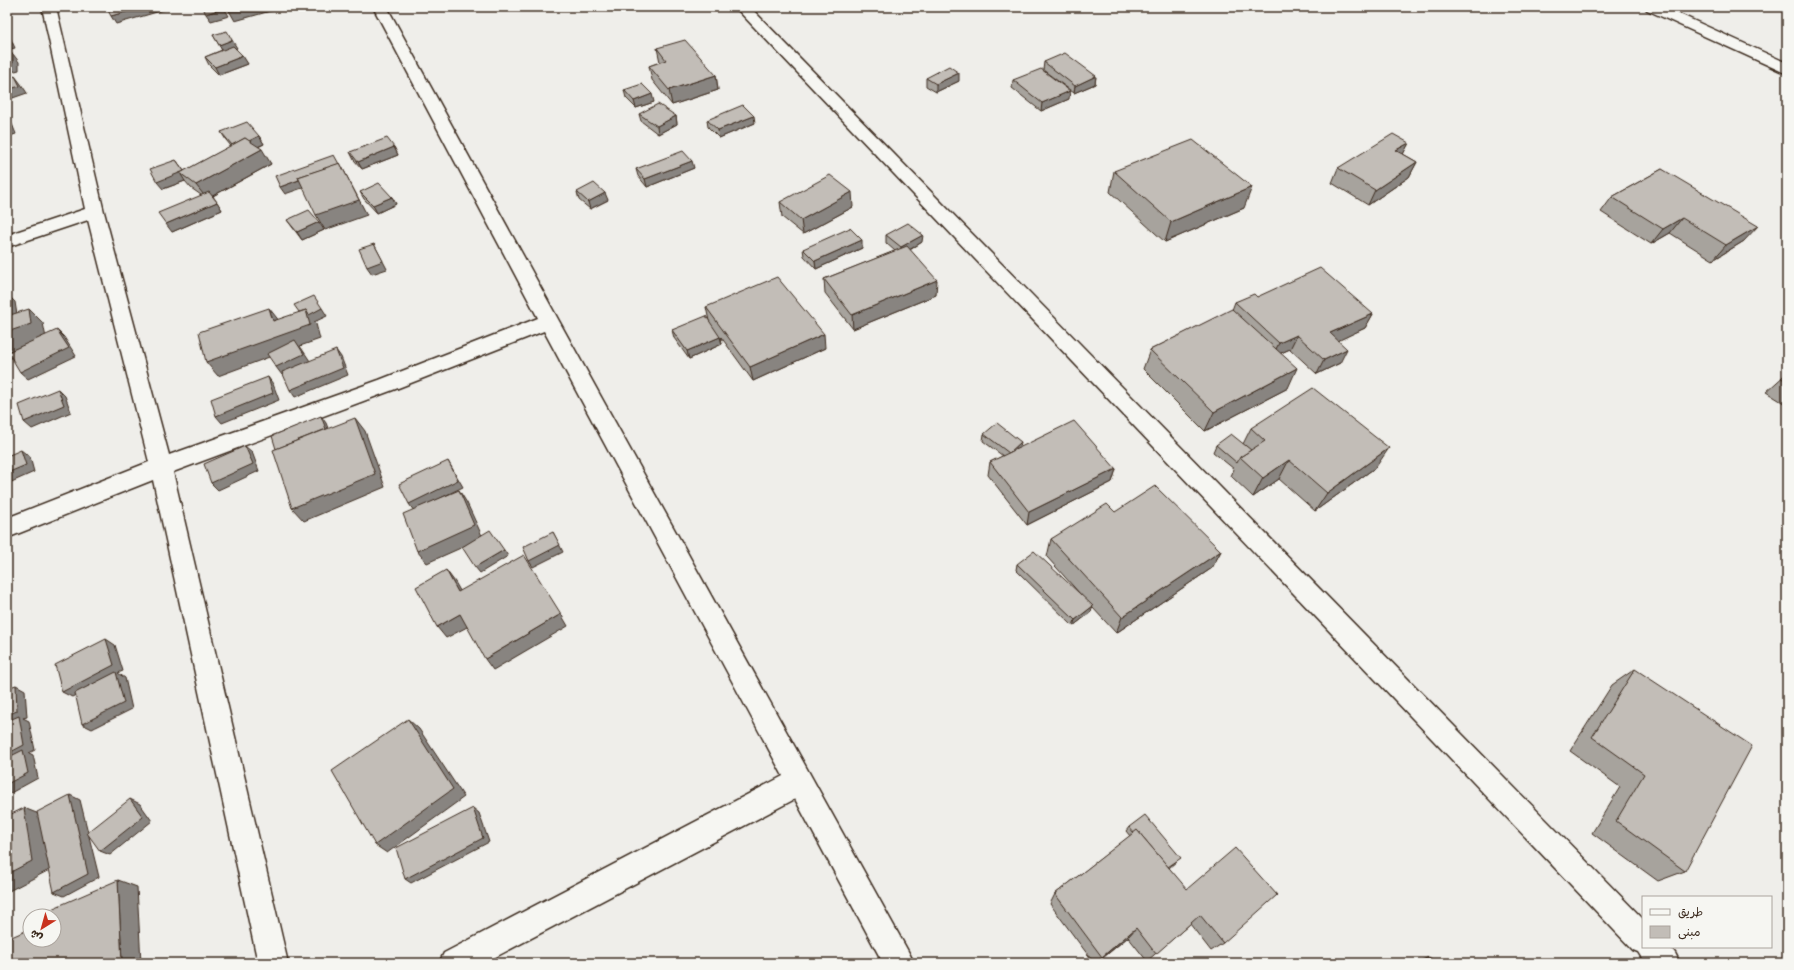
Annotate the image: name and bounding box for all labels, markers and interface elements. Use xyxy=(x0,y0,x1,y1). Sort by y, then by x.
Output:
legend xyxy=(1642,896,1772,948)
text: طريق xyxy=(1678,902,1703,920)
north arrow xyxy=(22,908,62,948)
text: مبنى xyxy=(1678,922,1701,940)
text: ش xyxy=(26,926,46,947)

